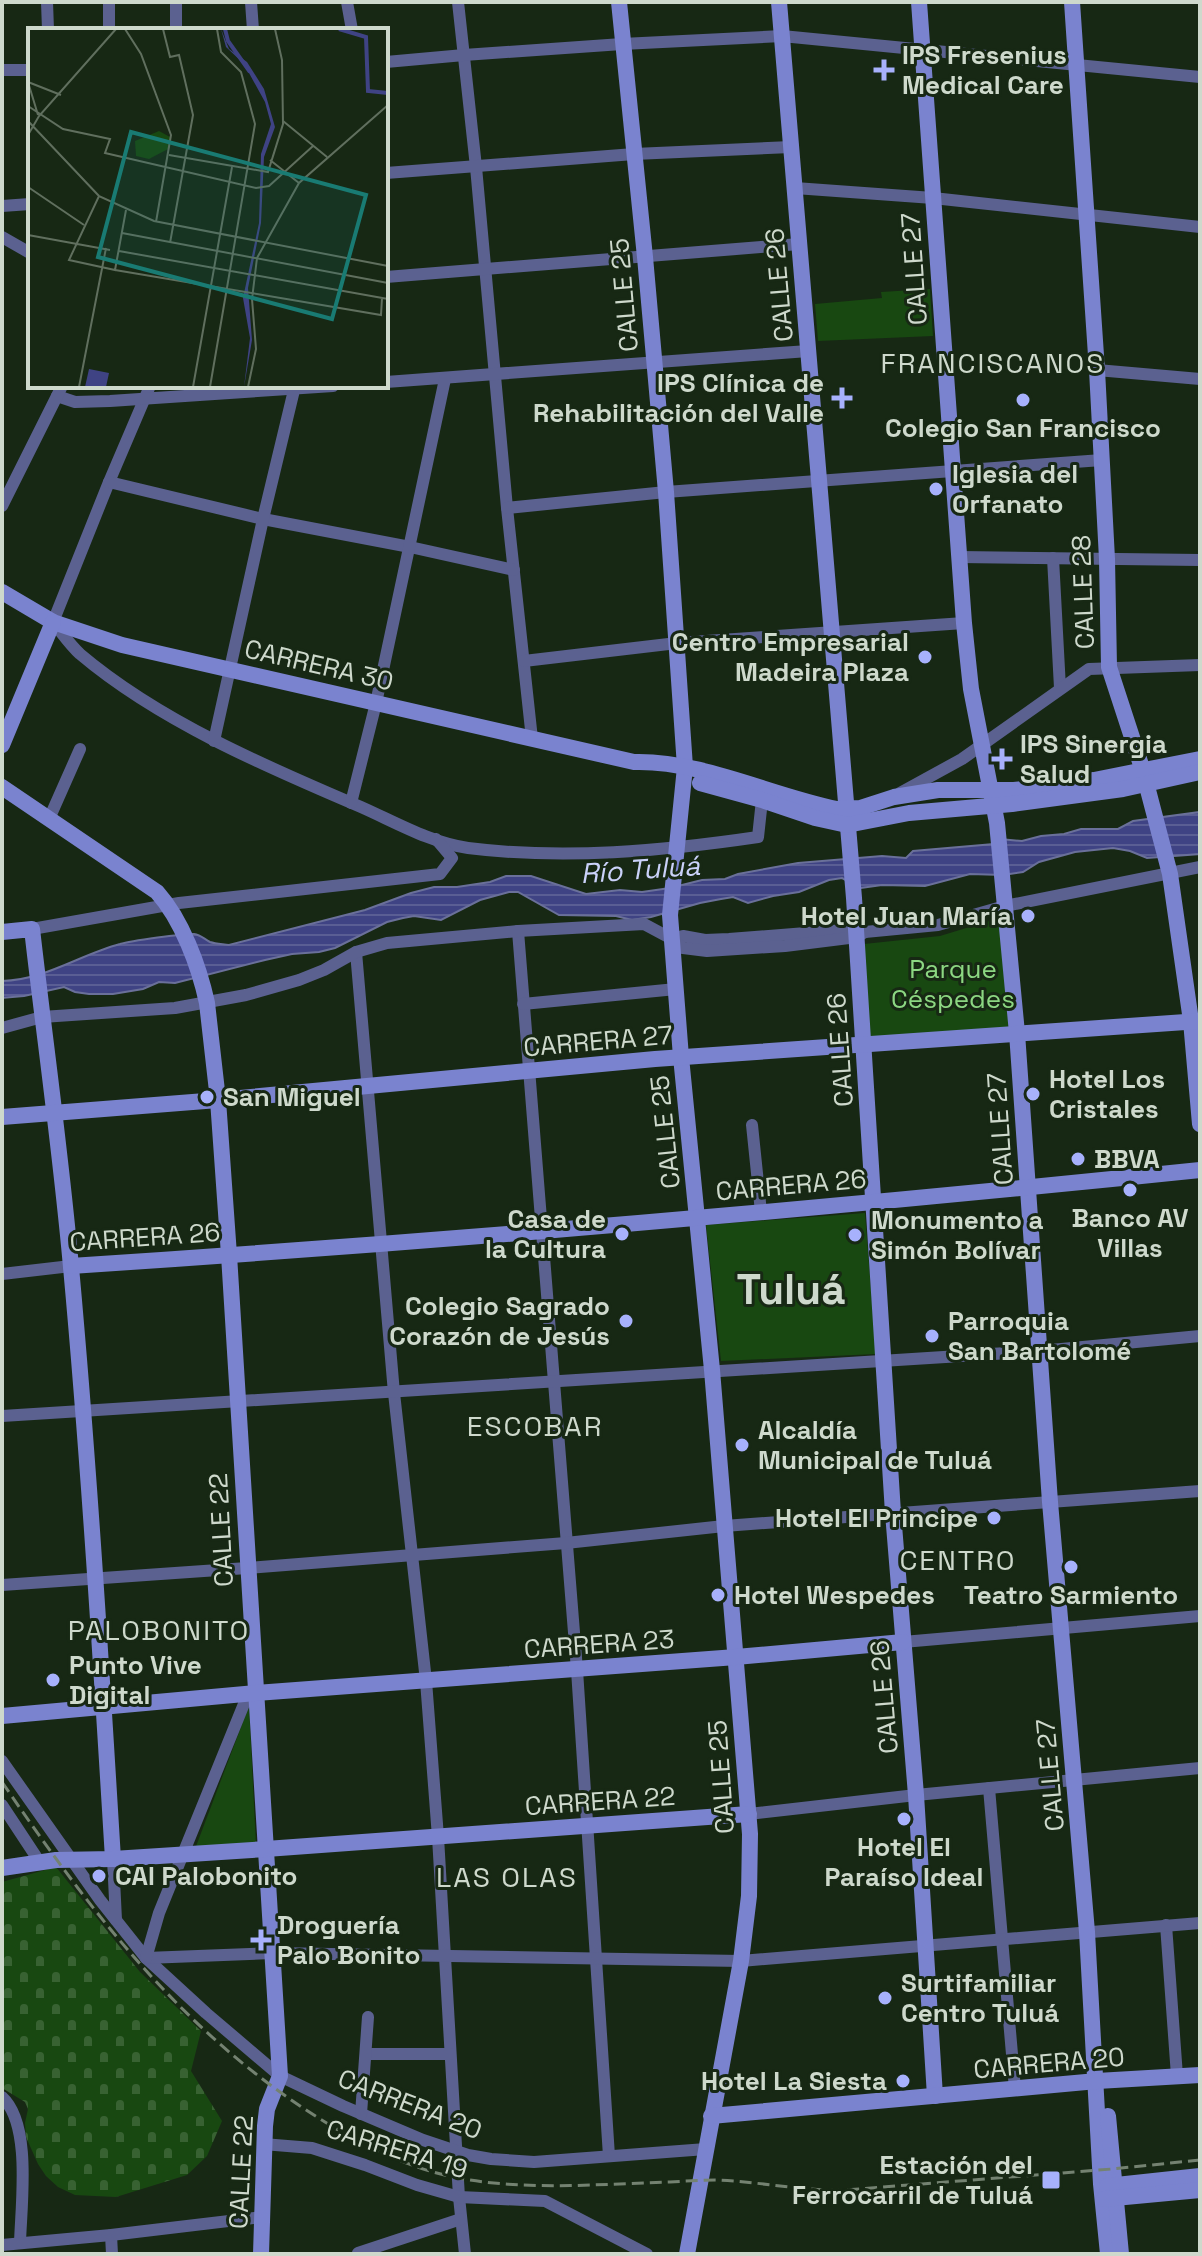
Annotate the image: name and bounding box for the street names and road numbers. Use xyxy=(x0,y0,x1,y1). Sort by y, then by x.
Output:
street label: CALLE 27 xyxy=(893,212,935,326)
street label: CALLE 26 xyxy=(757,227,801,343)
street label: CALLE 25 xyxy=(602,237,646,353)
street label: CALLE 28 xyxy=(1064,534,1102,650)
street label: CARRERA 30 xyxy=(241,631,397,699)
street label: CALLE 26 xyxy=(819,992,861,1108)
street label: CARRERA 27 xyxy=(522,1018,674,1064)
street label: CALLE 27 xyxy=(979,1072,1021,1186)
street label: CALLE 25 xyxy=(642,1074,688,1190)
street label: CARRERA 26 xyxy=(714,1161,868,1209)
street label: CARRERA 26 xyxy=(68,1215,222,1259)
street label: CALLE 22 xyxy=(201,1472,241,1588)
street label: CARRERA 23 xyxy=(523,1622,675,1666)
street label: CALLE 26 xyxy=(862,1639,906,1755)
street label: CALLE 27 xyxy=(1028,1717,1072,1833)
street label: CALLE 25 xyxy=(700,1719,742,1835)
street label: CARRERA 22 xyxy=(524,1779,676,1823)
street label: CARRERA 20 xyxy=(972,2039,1126,2087)
street label: CARRERA 20 xyxy=(333,2061,487,2147)
street label: CARRERA 19 xyxy=(322,2111,472,2187)
street label: CALLE 22 xyxy=(221,2114,261,2230)

